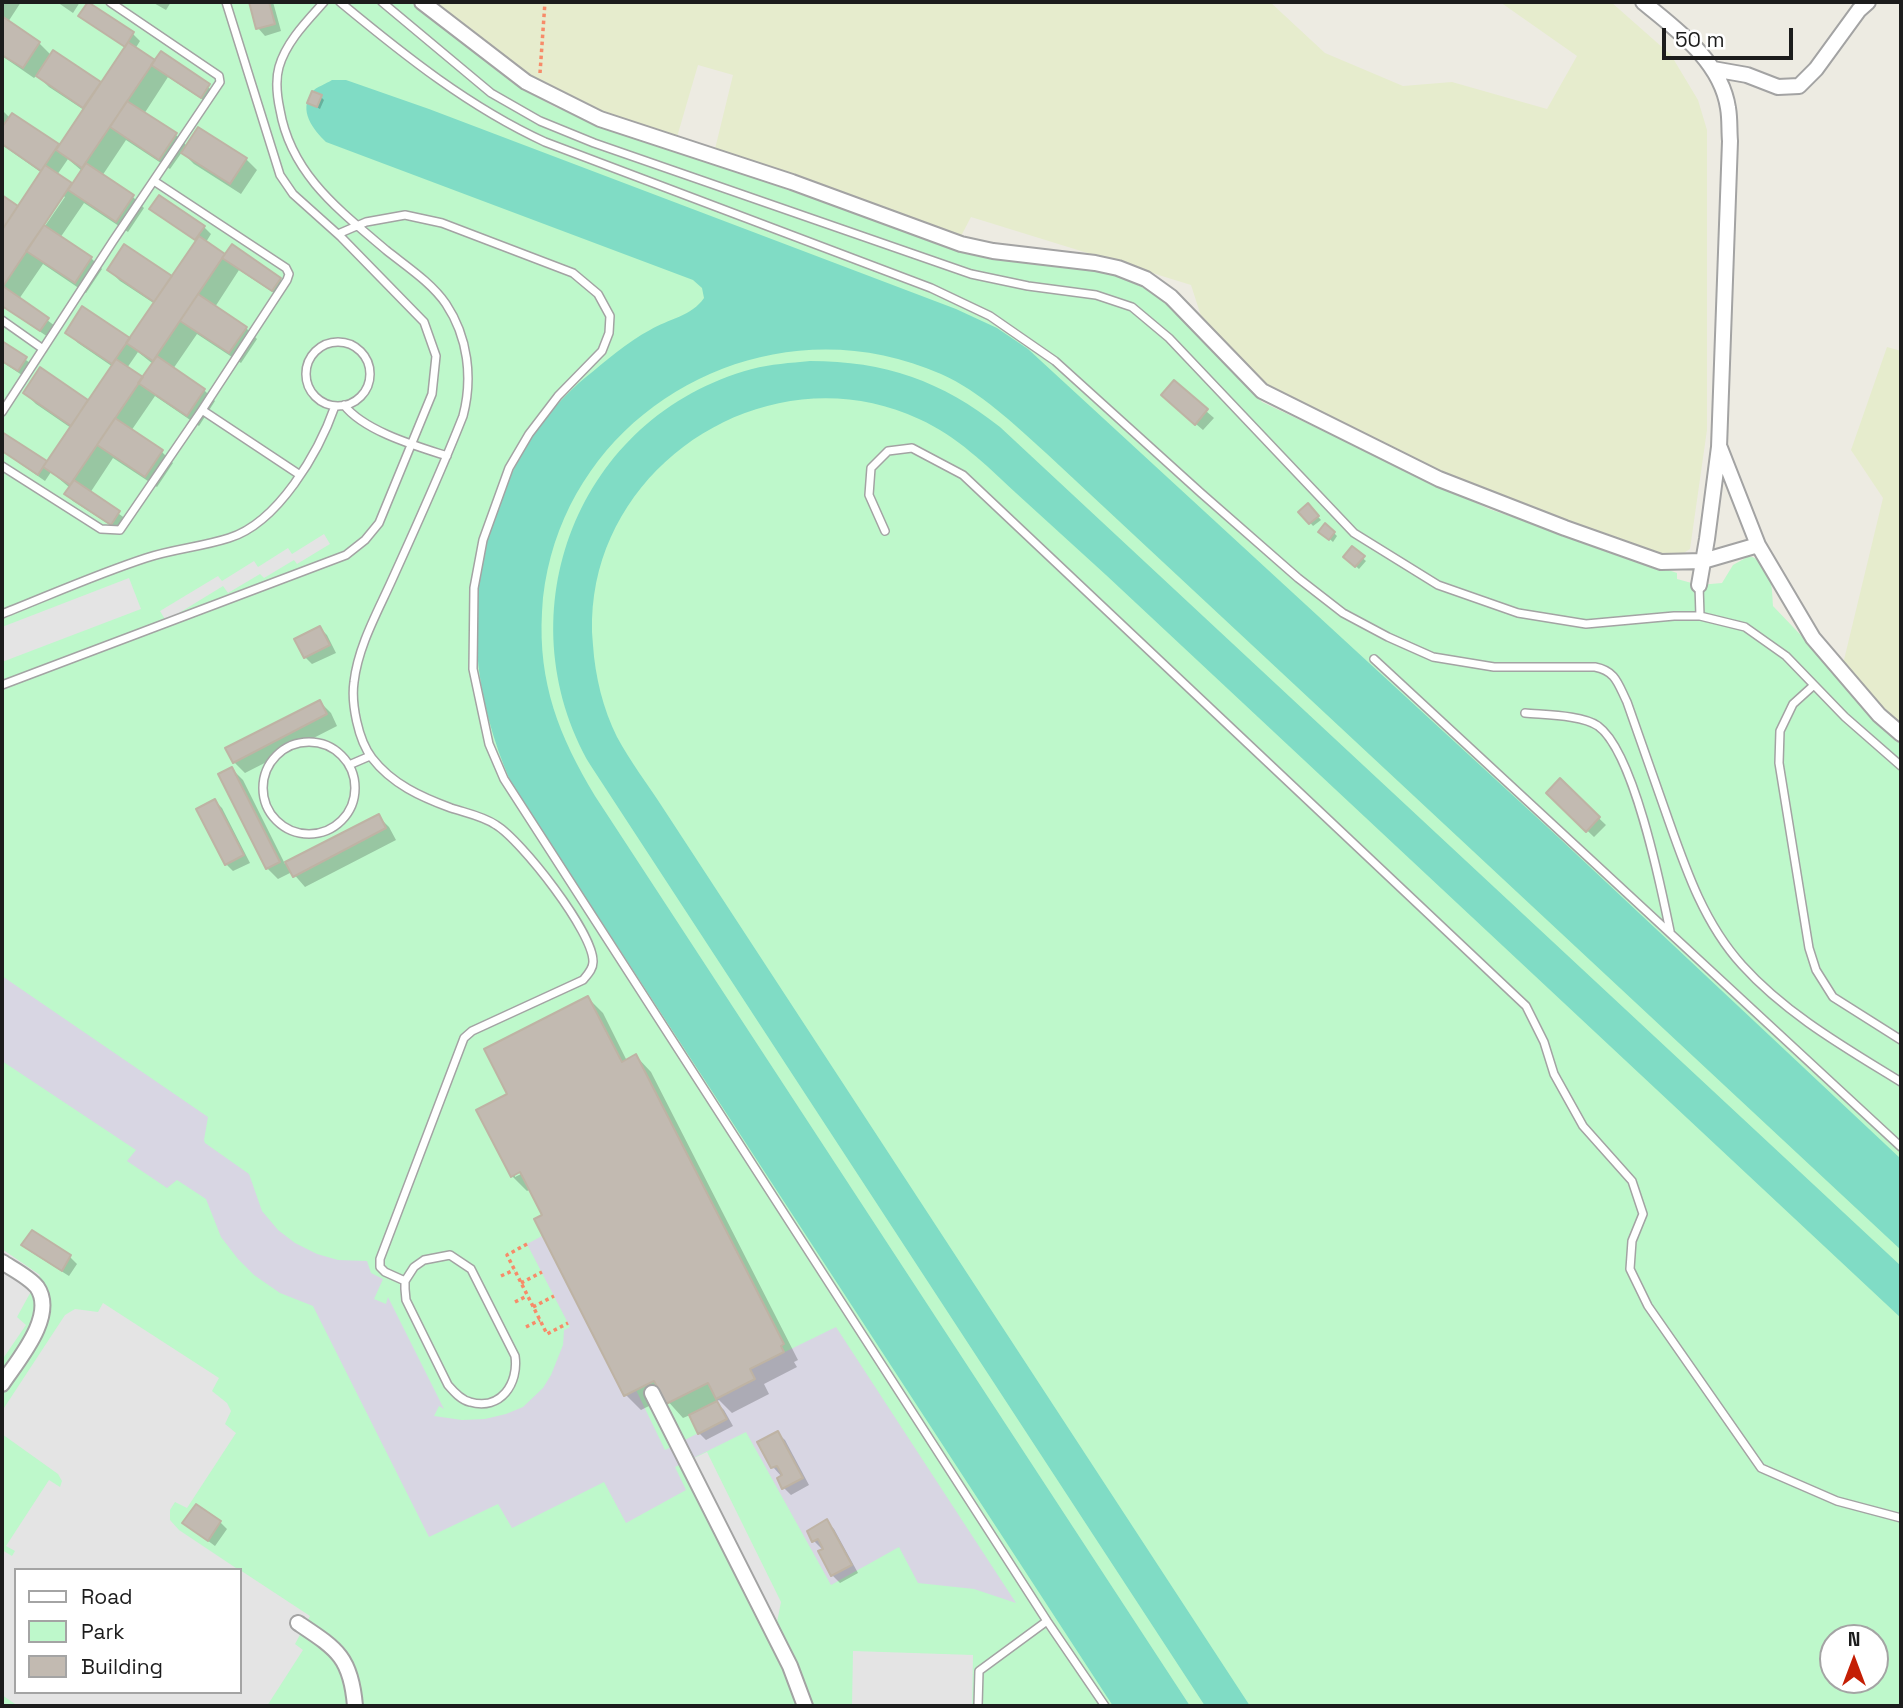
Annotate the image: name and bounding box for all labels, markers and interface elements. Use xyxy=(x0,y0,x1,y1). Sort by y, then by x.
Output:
scale bar xyxy=(1665,14,1796,58)
text: 50 m xyxy=(1675,26,1725,53)
legend xyxy=(14,1568,242,1694)
text: Road xyxy=(81,1583,133,1610)
text: Park xyxy=(81,1618,125,1645)
north arrow xyxy=(1819,1624,1889,1694)
text: N xyxy=(1848,1627,1860,1652)
text: Building xyxy=(81,1653,163,1680)

